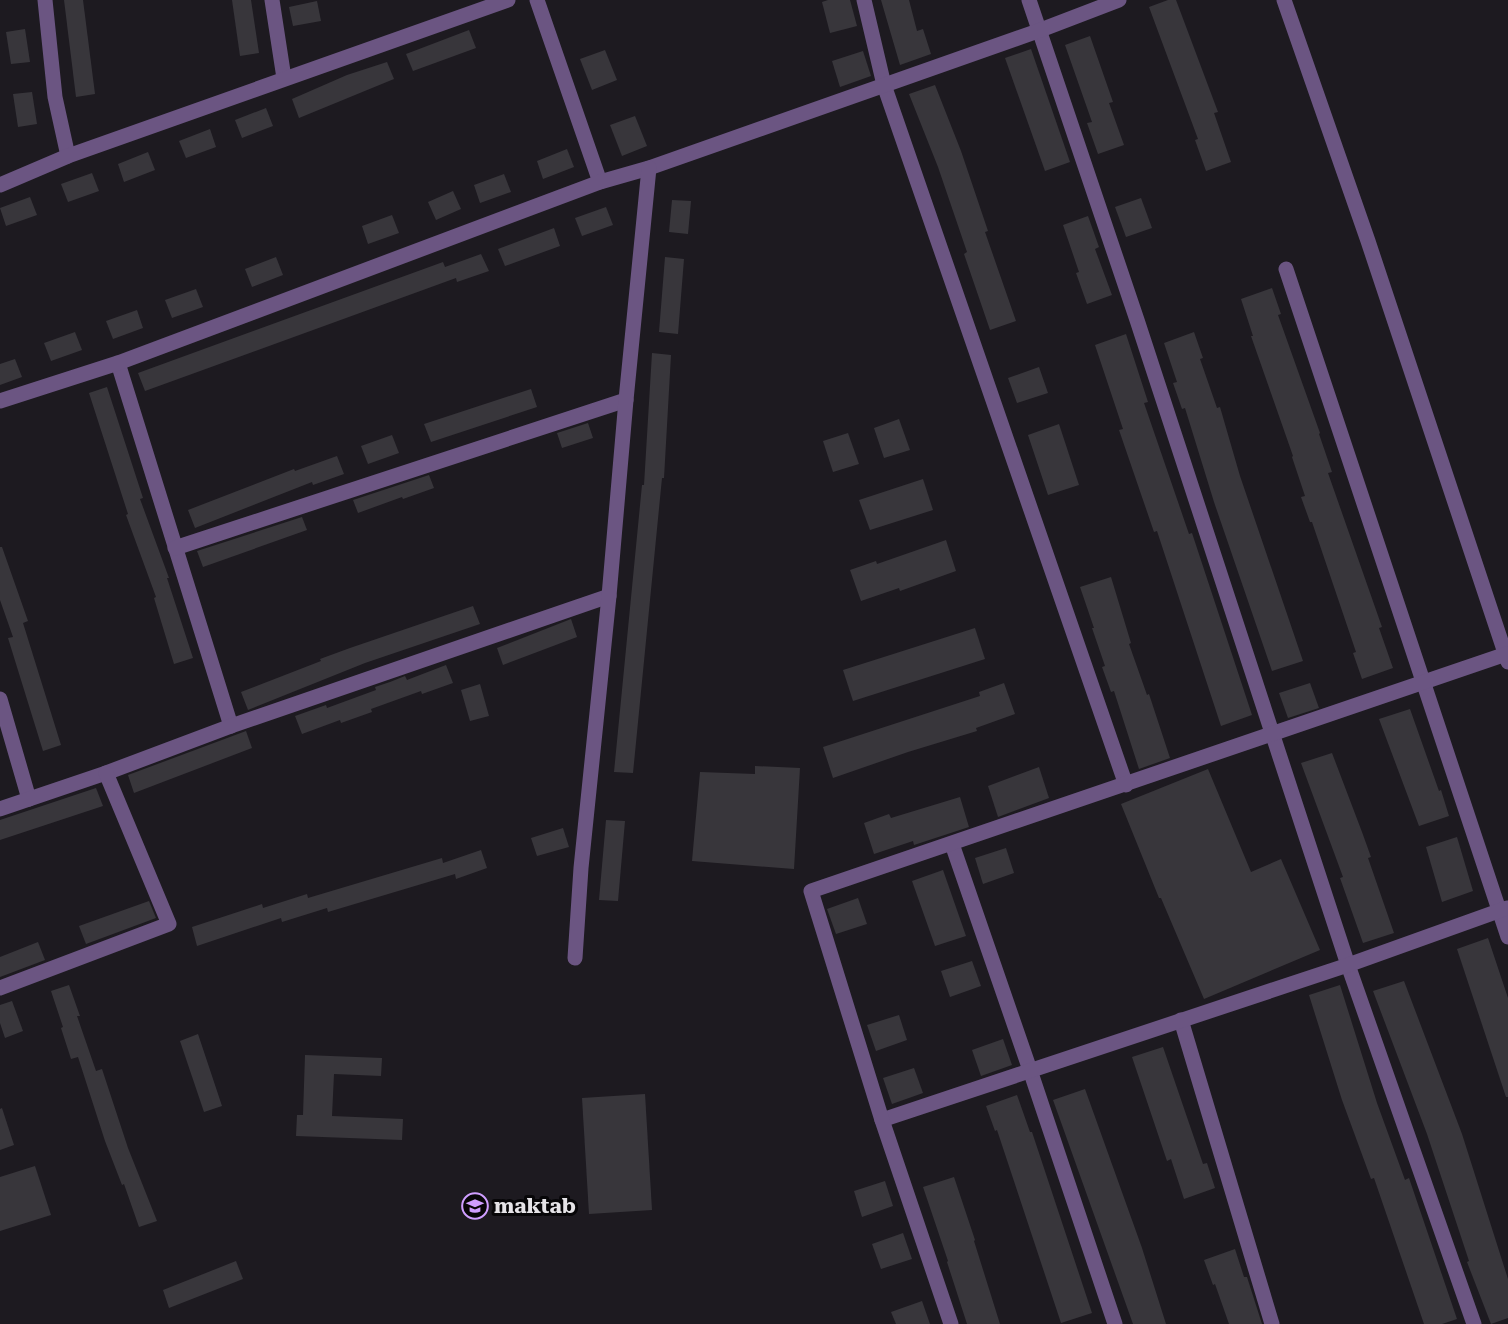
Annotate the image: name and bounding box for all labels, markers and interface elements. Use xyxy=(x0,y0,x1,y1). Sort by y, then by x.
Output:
school or university icon: maktab xyxy=(460,1191,490,1221)
place label: maktab xyxy=(494,1194,576,1218)

